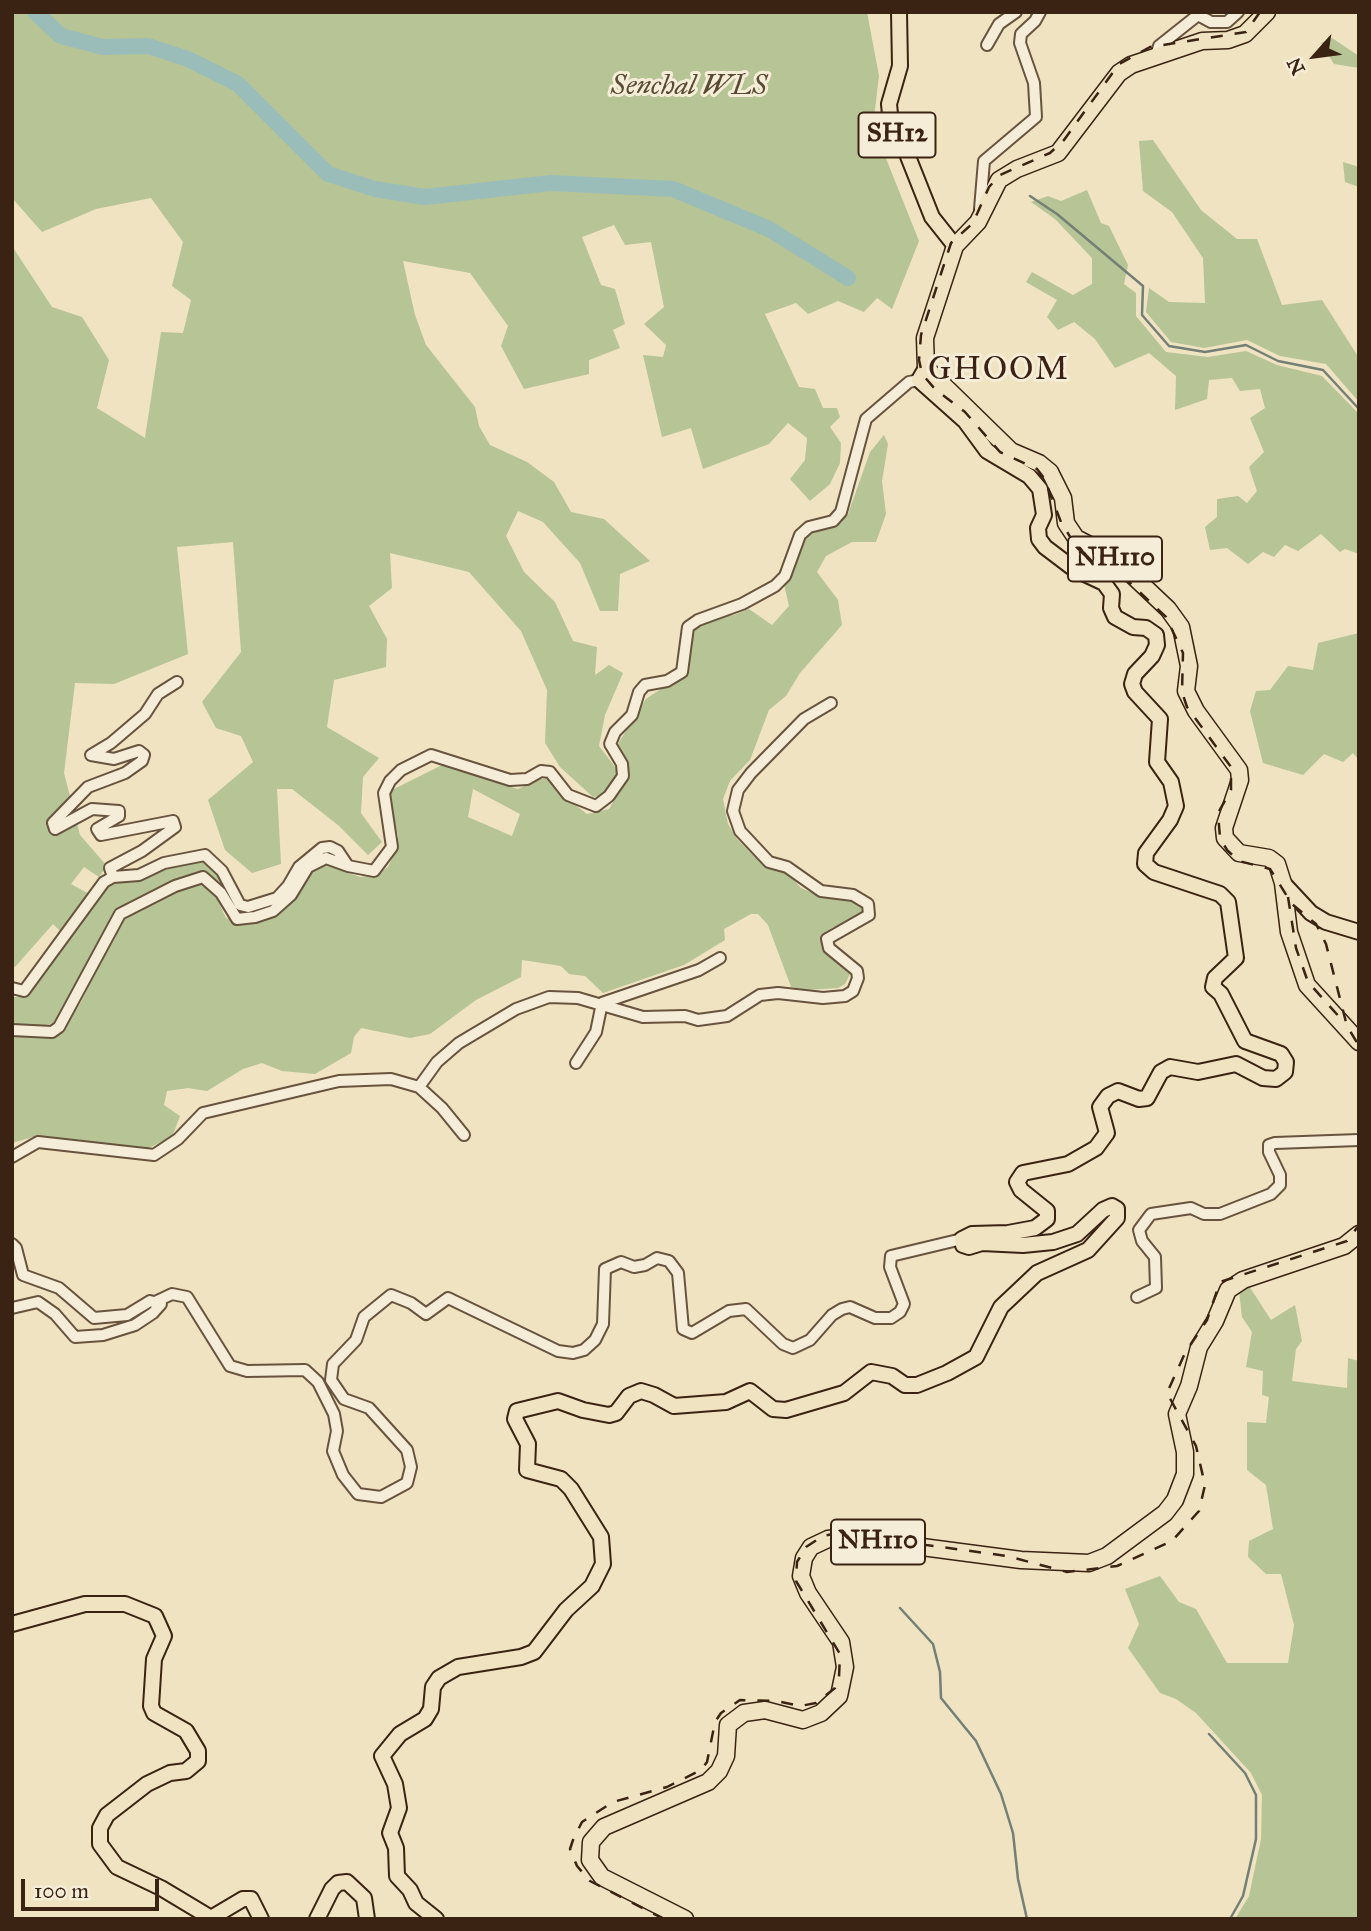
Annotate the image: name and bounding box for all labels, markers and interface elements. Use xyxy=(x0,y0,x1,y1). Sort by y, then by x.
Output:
north arrow xyxy=(1280,21,1350,91)
text: N xyxy=(1282,54,1310,79)
park label: Senchal WLS xyxy=(611,70,767,104)
road number: SH12 xyxy=(858,112,936,158)
district label: GHOOM xyxy=(929,352,1069,390)
road number: NH110 xyxy=(1068,537,1162,582)
road number: NH110 xyxy=(831,1520,925,1564)
scale bar xyxy=(24,1864,163,1908)
text: 100 m xyxy=(34,1878,89,1904)

